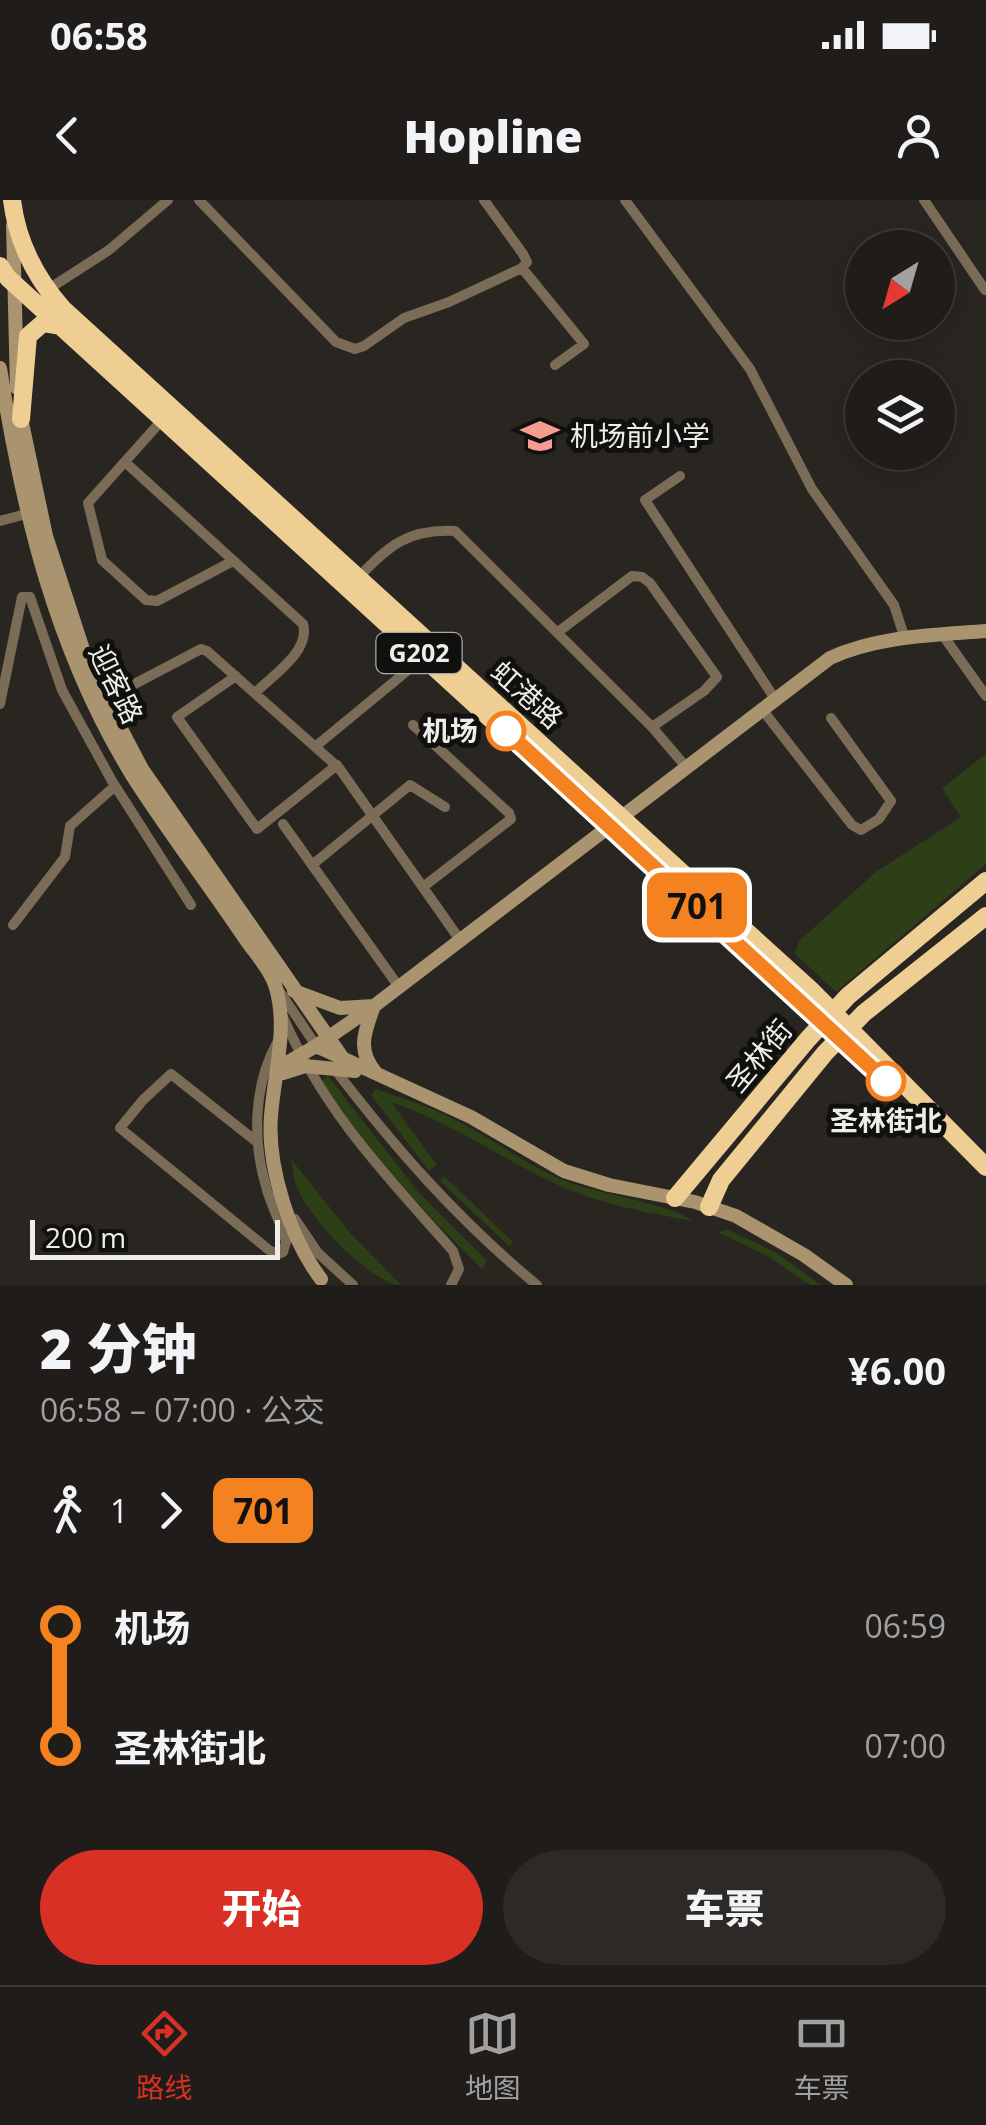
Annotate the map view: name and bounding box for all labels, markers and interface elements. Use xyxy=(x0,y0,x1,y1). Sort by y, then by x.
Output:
text: 06:58 xyxy=(50,9,148,61)
text: Hopline xyxy=(403,105,583,166)
icon: back xyxy=(40,108,95,163)
icon: person xyxy=(891,108,946,163)
north arrow xyxy=(845,230,955,340)
map controls xyxy=(845,230,955,470)
button: layers xyxy=(845,360,955,470)
school or university icon: 机场前小学 xyxy=(519,415,561,457)
place label: 机场前小学 xyxy=(570,416,710,454)
road number: G202 xyxy=(376,633,462,673)
street label: 迎客路 xyxy=(81,637,152,730)
street label: 虹港路 xyxy=(484,652,572,736)
place label: 机场 xyxy=(422,711,478,749)
marker: 机场 xyxy=(487,712,525,750)
line badge: 701 xyxy=(640,872,754,938)
text: 701 xyxy=(667,882,727,929)
street label: 圣林街 xyxy=(717,1011,800,1100)
marker: 圣林街北 xyxy=(867,1062,905,1100)
place label: 圣林街北 xyxy=(830,1101,942,1139)
scale bar xyxy=(30,1215,280,1260)
text: 200 m xyxy=(45,1218,126,1256)
text: 2 分钟 xyxy=(40,1310,197,1385)
text: ¥6.00 xyxy=(848,1344,946,1396)
text: 06:58 – 07:00 · 公交 xyxy=(40,1388,325,1431)
icon: walk xyxy=(40,1483,95,1538)
icon: forward xyxy=(143,1483,198,1538)
text: 701 xyxy=(233,1487,293,1534)
text: 1 xyxy=(110,1489,128,1532)
text: 机场 xyxy=(114,1601,190,1653)
text: 06:59 xyxy=(864,1604,946,1647)
text: 圣林街北 xyxy=(114,1721,266,1773)
text: 07:00 xyxy=(864,1724,946,1767)
button: 开始 xyxy=(40,1850,483,1965)
button: 车票 xyxy=(503,1850,946,1965)
tab: 路线 xyxy=(136,2006,192,2106)
tab: 地图 xyxy=(465,2006,521,2106)
tab: 车票 xyxy=(794,2006,850,2106)

